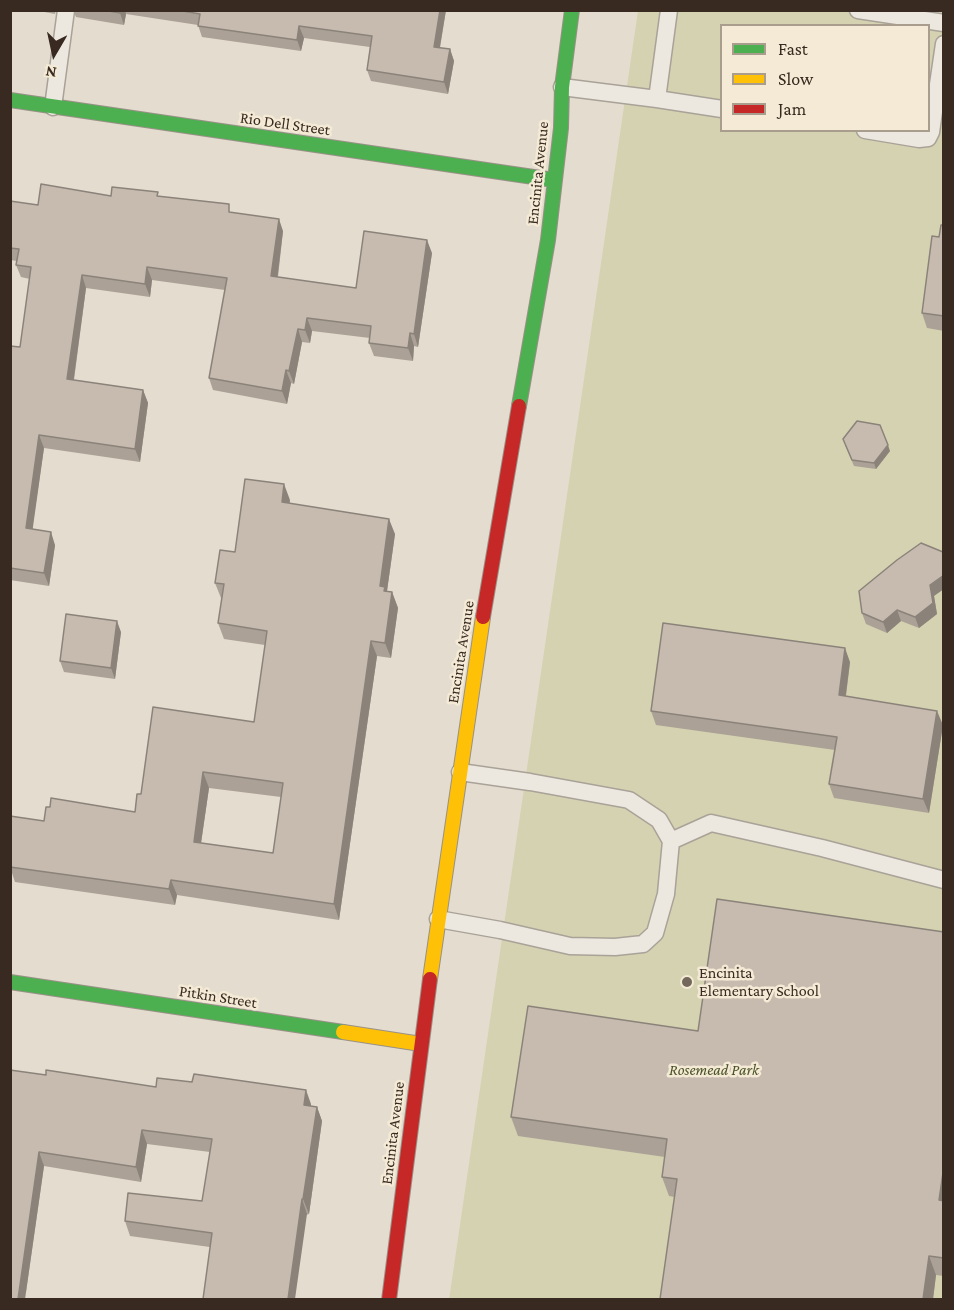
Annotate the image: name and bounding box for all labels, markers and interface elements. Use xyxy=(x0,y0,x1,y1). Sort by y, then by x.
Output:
north arrow xyxy=(24,24,84,84)
legend xyxy=(720,24,930,132)
text: Fast xyxy=(778,39,808,59)
text: N xyxy=(44,63,58,82)
text: Slow xyxy=(778,69,813,89)
text: Jam xyxy=(778,99,806,119)
street label: Rio Dell Street xyxy=(239,108,331,140)
street label: Encinita Avenue xyxy=(523,120,553,226)
street label: Encinita Avenue xyxy=(443,599,479,705)
place label: Encinita Elementary School xyxy=(699,963,819,1001)
marker: Encinita Elementary School xyxy=(680,975,694,989)
street label: Pitkin Street xyxy=(178,981,258,1013)
park label: Rosemead Park xyxy=(669,1060,759,1080)
street label: Encinita Avenue xyxy=(377,1080,409,1186)

